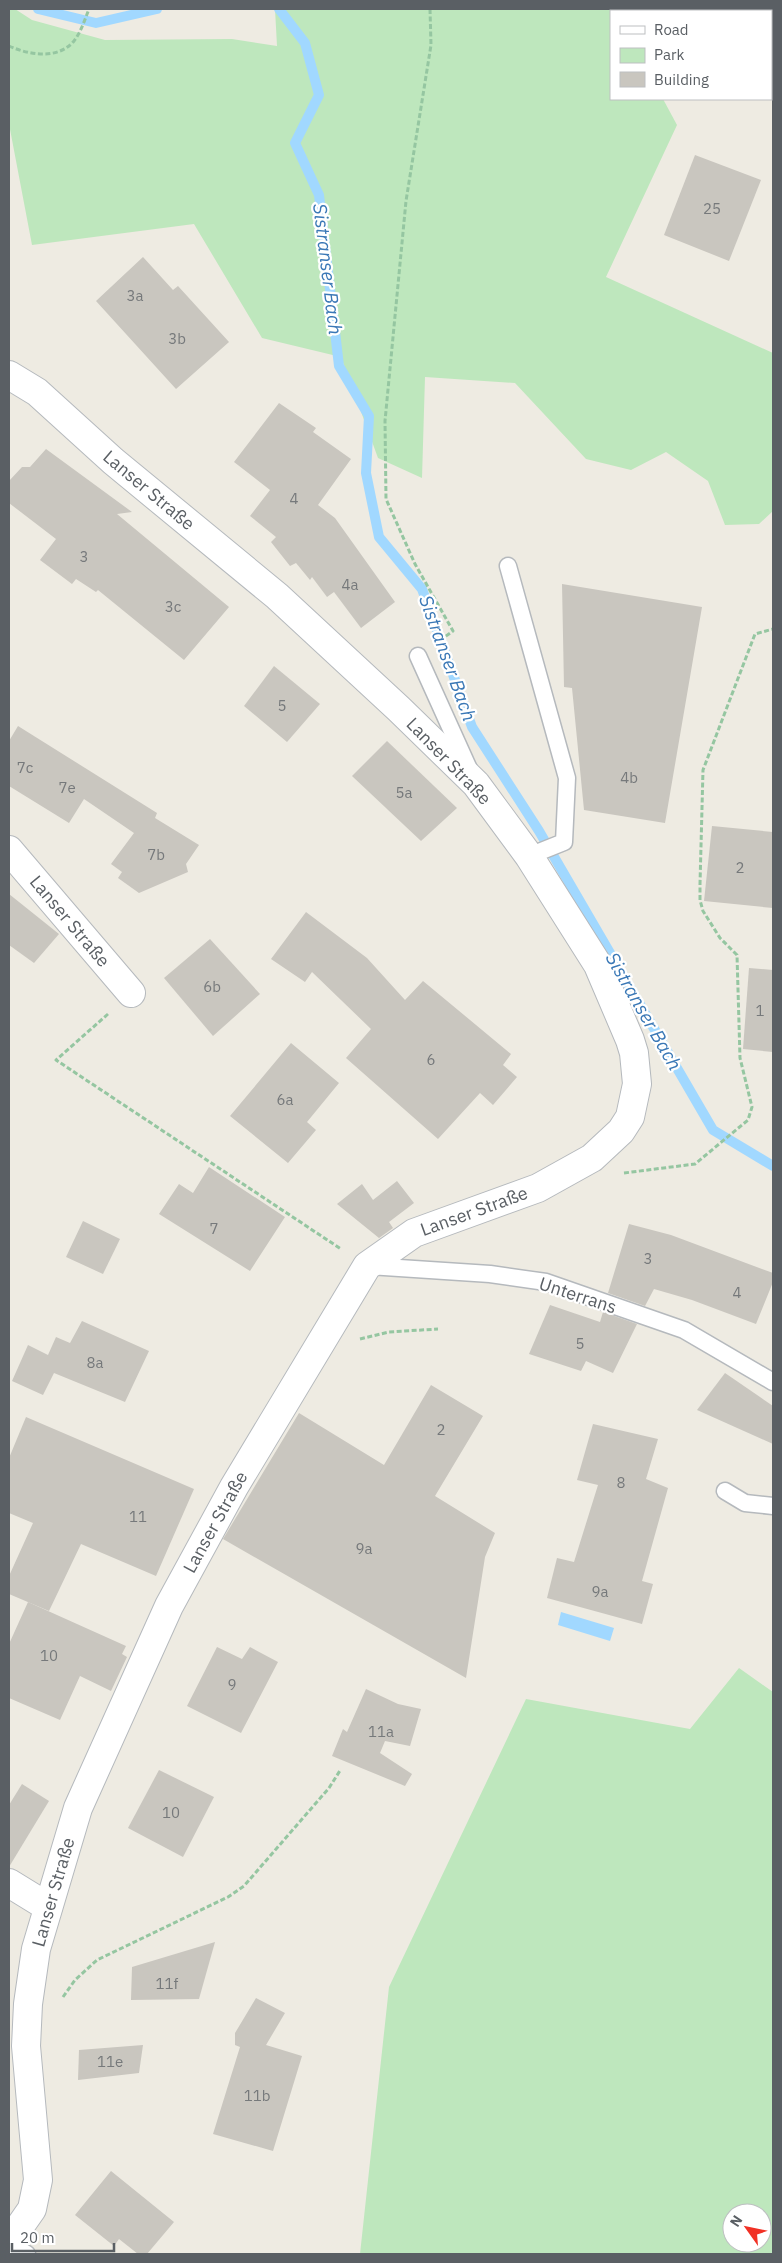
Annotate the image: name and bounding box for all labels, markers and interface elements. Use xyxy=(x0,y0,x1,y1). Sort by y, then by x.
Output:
legend xyxy=(610,10,772,100)
text: Road xyxy=(654,20,689,39)
text: Park xyxy=(654,45,684,64)
text: Building xyxy=(654,70,709,89)
house number: 25 xyxy=(703,199,721,218)
water label: Sistranser Bach xyxy=(308,202,348,336)
house number: 3a xyxy=(126,286,144,305)
house number: 3b xyxy=(168,329,186,348)
street label: Lanser Straße xyxy=(98,445,200,535)
house number: 4 xyxy=(289,489,299,508)
house number: 3 xyxy=(79,547,89,566)
house number: 4a xyxy=(341,575,359,594)
water label: Sistranser Bach xyxy=(414,592,482,724)
house number: 3c xyxy=(165,597,182,616)
house number: 5 xyxy=(277,696,287,715)
street label: Lanser Straße xyxy=(402,712,496,810)
house number: 7c xyxy=(17,758,34,777)
house number: 4b xyxy=(620,768,638,787)
house number: 7e xyxy=(58,778,76,797)
house number: 5a xyxy=(395,783,413,802)
house number: 7b xyxy=(147,845,165,864)
house number: 2 xyxy=(735,858,745,877)
street label: Lanser Straße xyxy=(25,870,115,972)
water label: Sistranser Bach xyxy=(601,948,687,1074)
house number: 6b xyxy=(203,977,221,996)
house number: 1 xyxy=(755,1001,765,1020)
house number: 6 xyxy=(426,1050,436,1069)
house number: 6a xyxy=(276,1090,294,1109)
street label: Lanser Straße xyxy=(417,1181,531,1241)
house number: 7 xyxy=(209,1219,219,1238)
house number: 3 xyxy=(643,1249,653,1268)
street label: Unterrans xyxy=(536,1272,620,1318)
house number: 4 xyxy=(732,1283,742,1302)
house number: 5 xyxy=(575,1334,585,1353)
house number: 8a xyxy=(86,1353,104,1372)
house number: 2 xyxy=(436,1420,446,1439)
street label: Lanser Straße xyxy=(178,1467,252,1577)
house number: 8 xyxy=(616,1473,626,1492)
house number: 11 xyxy=(129,1507,147,1526)
house number: 9a xyxy=(355,1539,373,1558)
house number: 9a xyxy=(591,1582,609,1601)
house number: 10 xyxy=(40,1646,58,1665)
house number: 9 xyxy=(227,1675,237,1694)
house number: 11a xyxy=(368,1722,394,1741)
house number: 10 xyxy=(162,1803,180,1822)
street label: Lanser Straße xyxy=(26,1835,80,1949)
house number: 11f xyxy=(156,1974,179,1993)
house number: 11e xyxy=(97,2052,123,2071)
house number: 11b xyxy=(244,2086,270,2105)
north arrow xyxy=(722,2203,772,2253)
text: N xyxy=(726,2212,746,2230)
scale bar xyxy=(12,2220,115,2252)
text: 20 m xyxy=(20,2228,55,2247)

